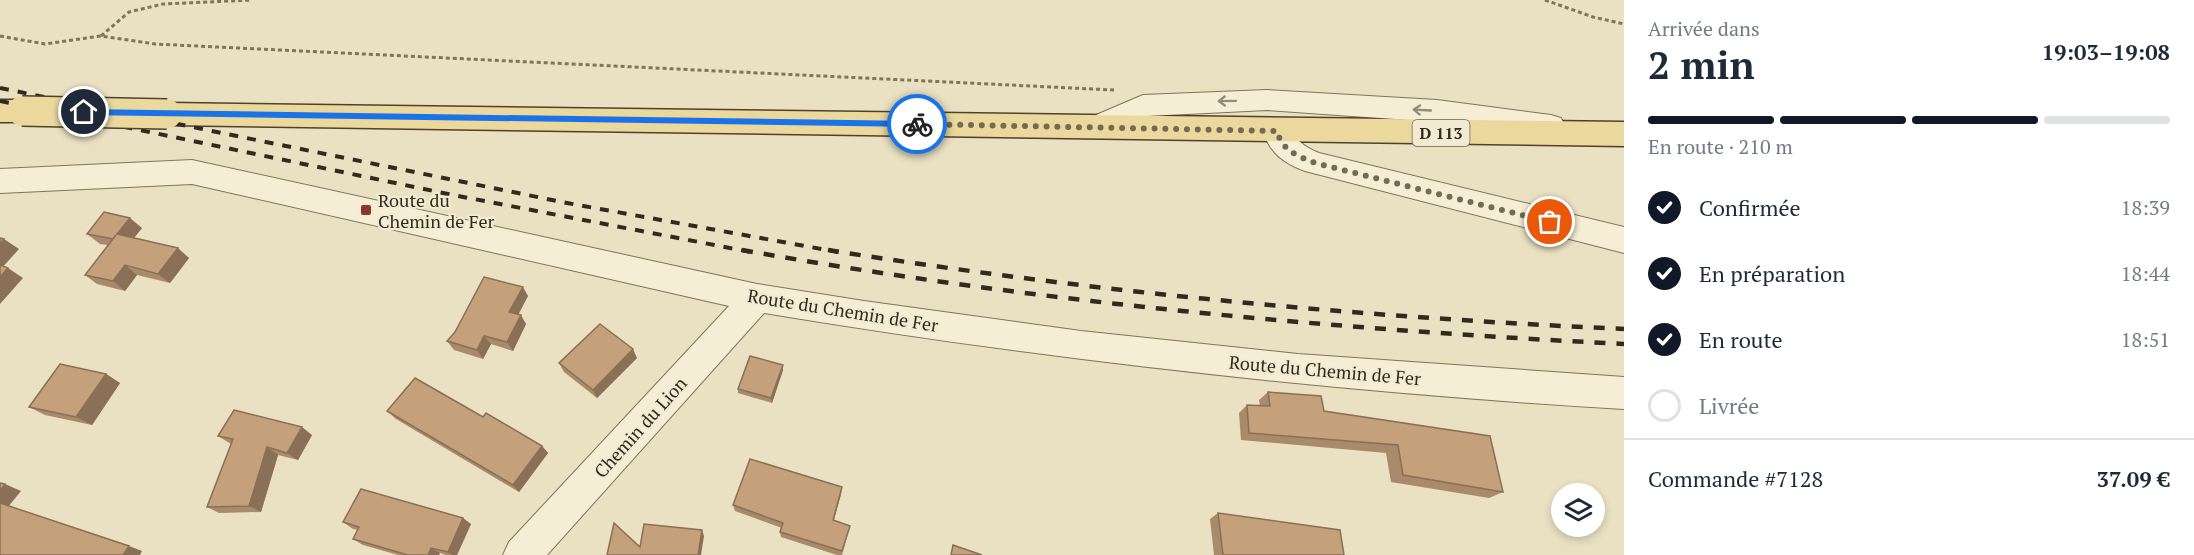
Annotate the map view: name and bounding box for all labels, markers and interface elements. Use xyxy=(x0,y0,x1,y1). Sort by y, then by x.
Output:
text: Arrivée dans xyxy=(1648,15,1760,42)
text: 19:03–19:08 xyxy=(2042,37,2170,66)
text: 2 min xyxy=(1648,38,1755,90)
pin xyxy=(58,86,109,137)
courier xyxy=(887,94,947,154)
icon: home xyxy=(67,95,100,128)
one-way arrow xyxy=(1218,95,1238,106)
one-way arrow xyxy=(1413,104,1432,115)
icon: bike xyxy=(901,108,934,141)
road number: D 113 xyxy=(1412,120,1470,146)
text: En route · 210 m xyxy=(1648,133,1793,160)
place label: Route du Chemin de Fer xyxy=(378,188,494,233)
icon: check xyxy=(1648,191,1681,224)
text: Confirmée xyxy=(1699,193,1801,222)
text: 18:39 xyxy=(2121,194,2170,221)
pin xyxy=(1524,196,1575,247)
marker: Route du Chemin de Fer xyxy=(359,203,373,217)
icon: bag xyxy=(1533,205,1566,238)
icon: check xyxy=(1648,257,1681,290)
text: En préparation xyxy=(1699,259,1845,288)
text: 18:44 xyxy=(2121,260,2170,287)
street label: Route du Chemin de Fer xyxy=(746,283,940,337)
icon: check xyxy=(1648,323,1681,356)
text: En route xyxy=(1699,325,1783,354)
text: 18:51 xyxy=(2121,326,2170,353)
street label: Route du Chemin de Fer xyxy=(1228,350,1422,390)
street label: Chemin du Lion xyxy=(588,371,692,483)
text: Livrée xyxy=(1699,391,1759,420)
text: Commande #7128 xyxy=(1648,464,1823,493)
text: 37.09 € xyxy=(2097,464,2170,493)
map controls xyxy=(1551,483,1605,537)
button: layers xyxy=(1551,483,1605,537)

